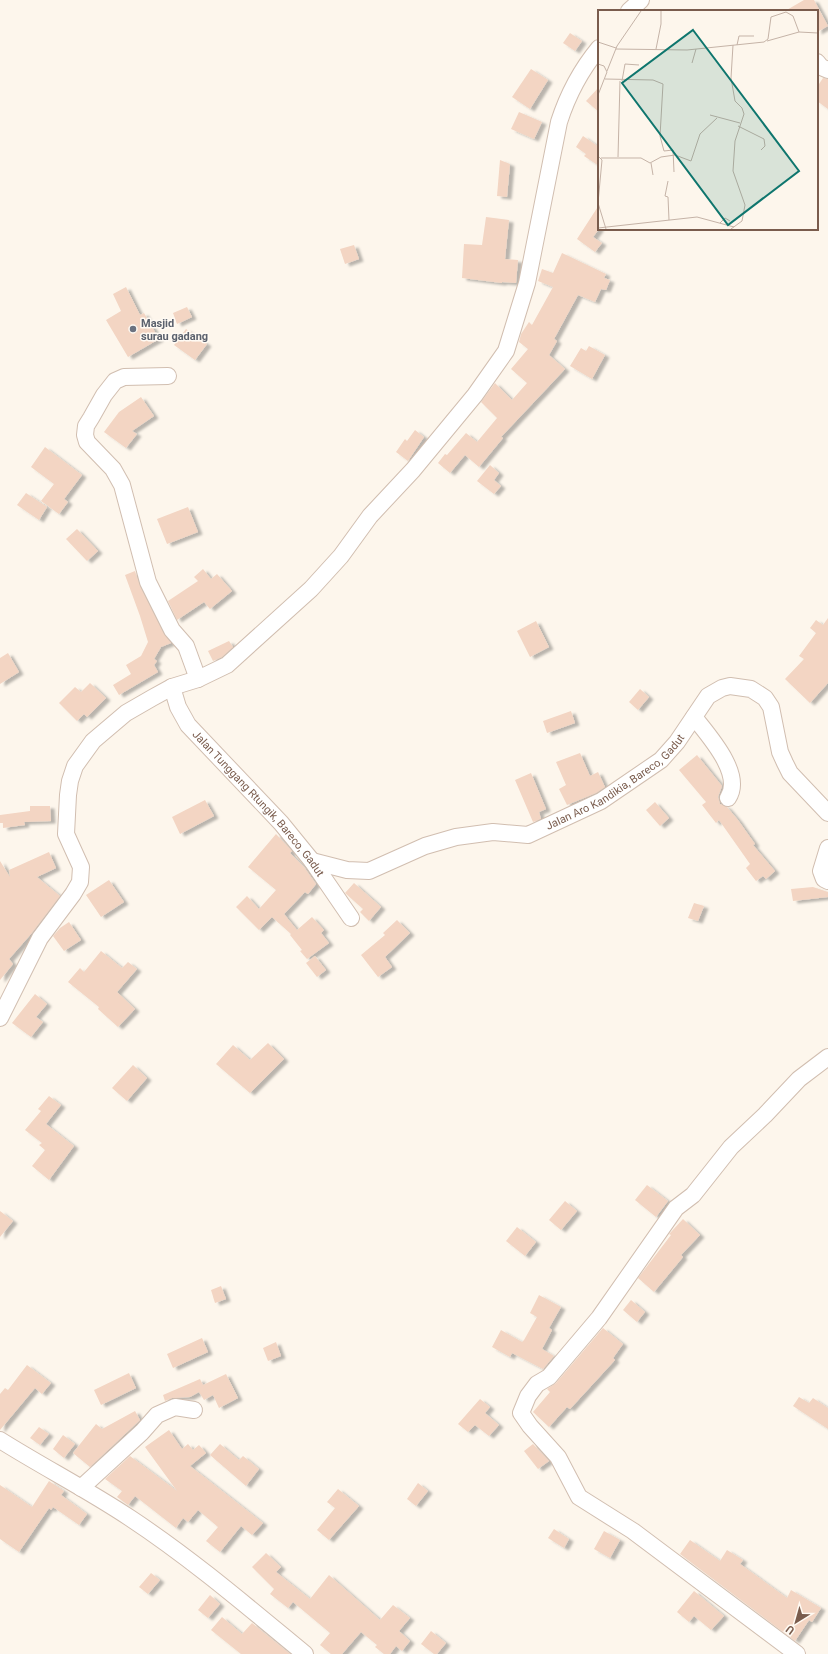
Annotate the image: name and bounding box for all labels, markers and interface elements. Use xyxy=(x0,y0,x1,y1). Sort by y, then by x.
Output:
inset map xyxy=(598,10,818,230)
place label: Masjid surau gadang xyxy=(141,317,208,343)
marker: Masjid surau gadang xyxy=(128,324,138,334)
street label: Jalan Tunggang Rtungik, Bareco, Gadut xyxy=(190,728,327,879)
street label: Jalan Aro Kandikia, Bareco, Gadut xyxy=(544,732,688,833)
north arrow xyxy=(776,1602,816,1642)
text: U xyxy=(783,1622,797,1637)

